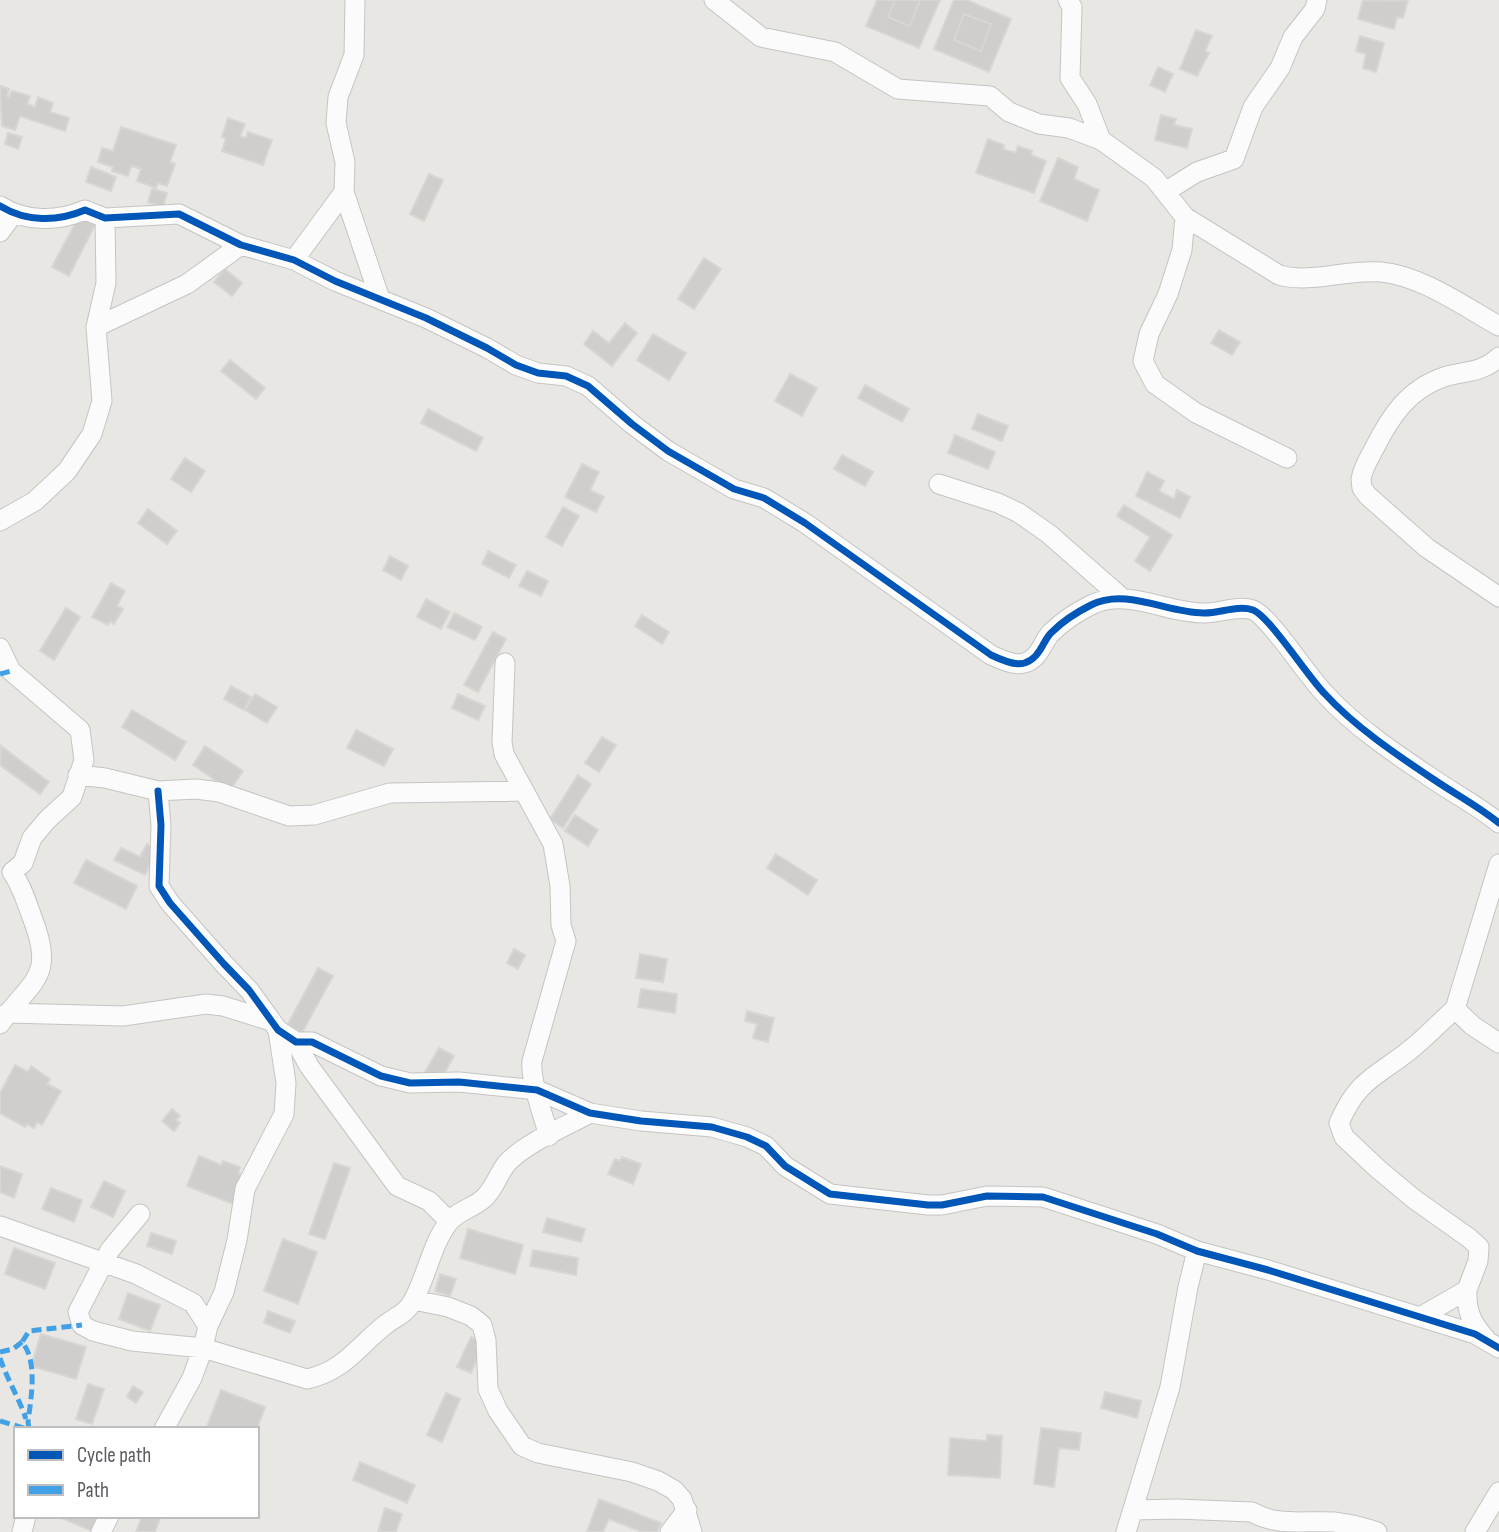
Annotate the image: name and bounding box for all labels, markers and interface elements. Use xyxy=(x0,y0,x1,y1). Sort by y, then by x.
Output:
legend xyxy=(14,1427,259,1518)
text: Cycle path xyxy=(77,1443,151,1468)
text: Path xyxy=(77,1478,109,1503)

